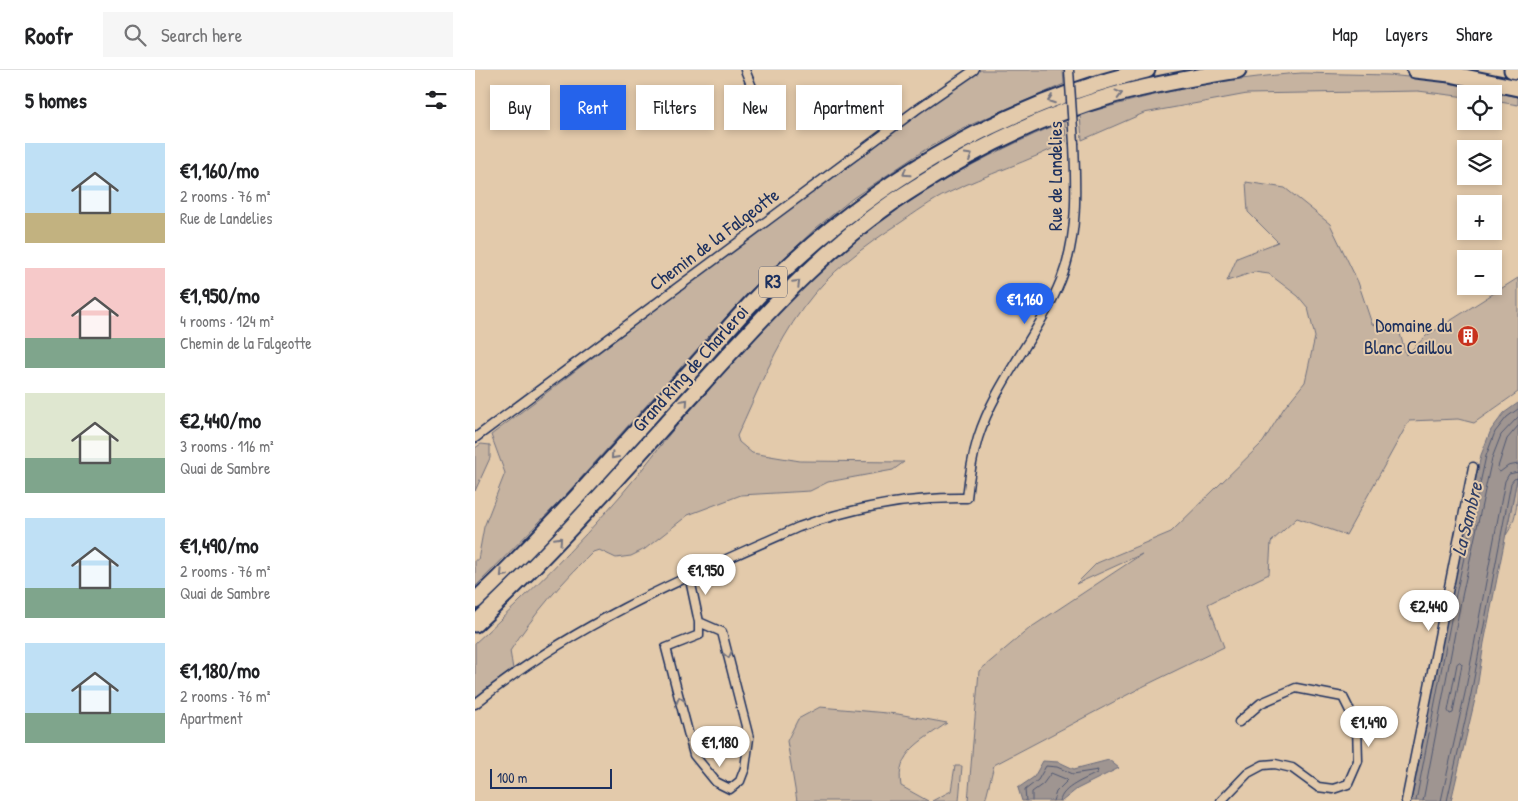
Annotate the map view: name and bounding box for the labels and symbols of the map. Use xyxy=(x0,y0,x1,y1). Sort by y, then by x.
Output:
one-way arrow xyxy=(1114,90,1122,100)
one-way arrow xyxy=(1047,94,1055,104)
street label: Rue de Landelies xyxy=(1042,121,1068,231)
one-way arrow xyxy=(964,153,973,163)
one-way arrow xyxy=(902,167,911,177)
street label: Chemin de la Falgeotte xyxy=(644,181,785,296)
road number: R3 xyxy=(759,266,787,298)
one-way arrow xyxy=(791,280,800,289)
pin: €1,160 xyxy=(984,282,1066,325)
street label: Grand Ring de Charleroi xyxy=(626,299,754,437)
place label: Domaine du Blanc Caillou xyxy=(1364,312,1452,360)
building icon: Domaine du Blanc Caillou xyxy=(1456,324,1480,348)
one-way arrow xyxy=(680,398,689,407)
one-way arrow xyxy=(611,450,620,459)
water label: La Sambre xyxy=(1444,479,1489,558)
one-way arrow xyxy=(553,537,562,546)
pin: €1,950 xyxy=(665,554,747,596)
one-way arrow xyxy=(500,568,509,577)
pin: €2,440 xyxy=(1388,590,1470,632)
one-way arrow xyxy=(722,651,733,660)
one-way arrow xyxy=(675,696,685,704)
pin: €1,490 xyxy=(1328,706,1410,748)
pin: €1,180 xyxy=(679,726,761,768)
scale bar xyxy=(490,766,613,789)

